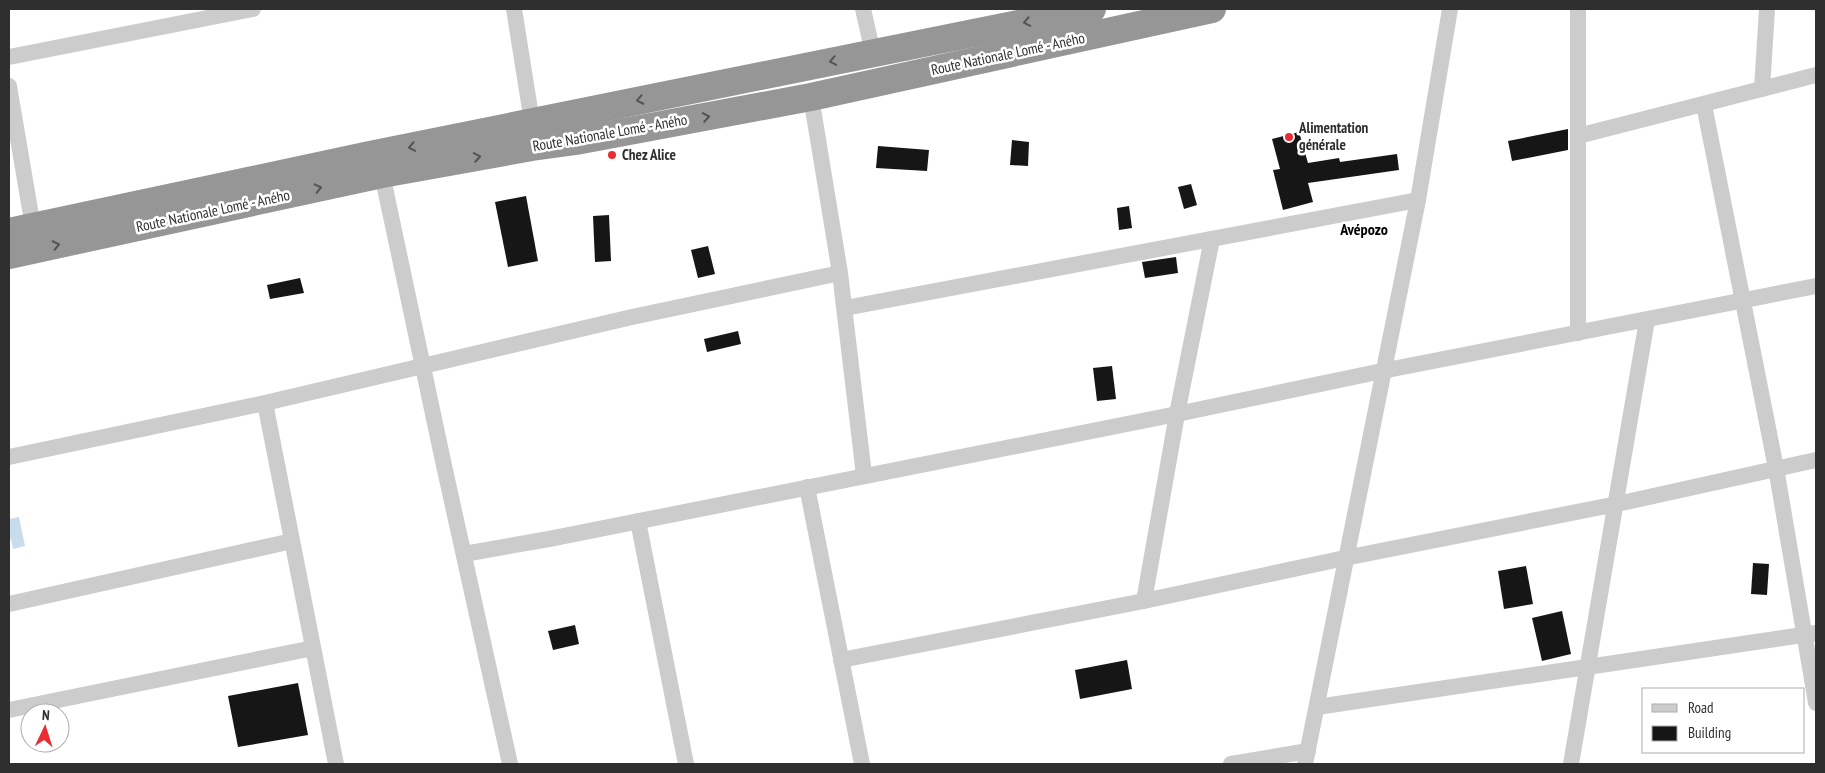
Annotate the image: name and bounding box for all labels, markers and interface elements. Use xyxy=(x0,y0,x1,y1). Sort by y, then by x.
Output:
one-way arrow xyxy=(1022,16,1031,27)
street label: Route Nationale Lomé - Aného xyxy=(929,28,1086,79)
one-way arrow xyxy=(829,55,838,66)
one-way arrow xyxy=(635,95,644,105)
street label: Route Nationale Lomé - Aného xyxy=(531,110,689,155)
one-way arrow xyxy=(702,112,711,122)
place label: Alimentation générale xyxy=(1298,118,1369,154)
marker: Alimentation générale xyxy=(1283,131,1295,143)
one-way arrow xyxy=(407,141,416,152)
place label: Chez Alice xyxy=(622,145,676,164)
marker: Chez Alice xyxy=(606,149,618,161)
one-way arrow xyxy=(473,152,482,162)
one-way arrow xyxy=(313,183,322,194)
street label: Route Nationale Lomé - Aného xyxy=(134,185,291,236)
district label: Avépozo xyxy=(1339,219,1388,239)
one-way arrow xyxy=(52,240,61,251)
legend xyxy=(1642,688,1805,753)
text: Road xyxy=(1688,698,1714,717)
north arrow xyxy=(20,703,70,753)
text: N xyxy=(42,706,50,724)
text: Building xyxy=(1688,723,1731,742)

